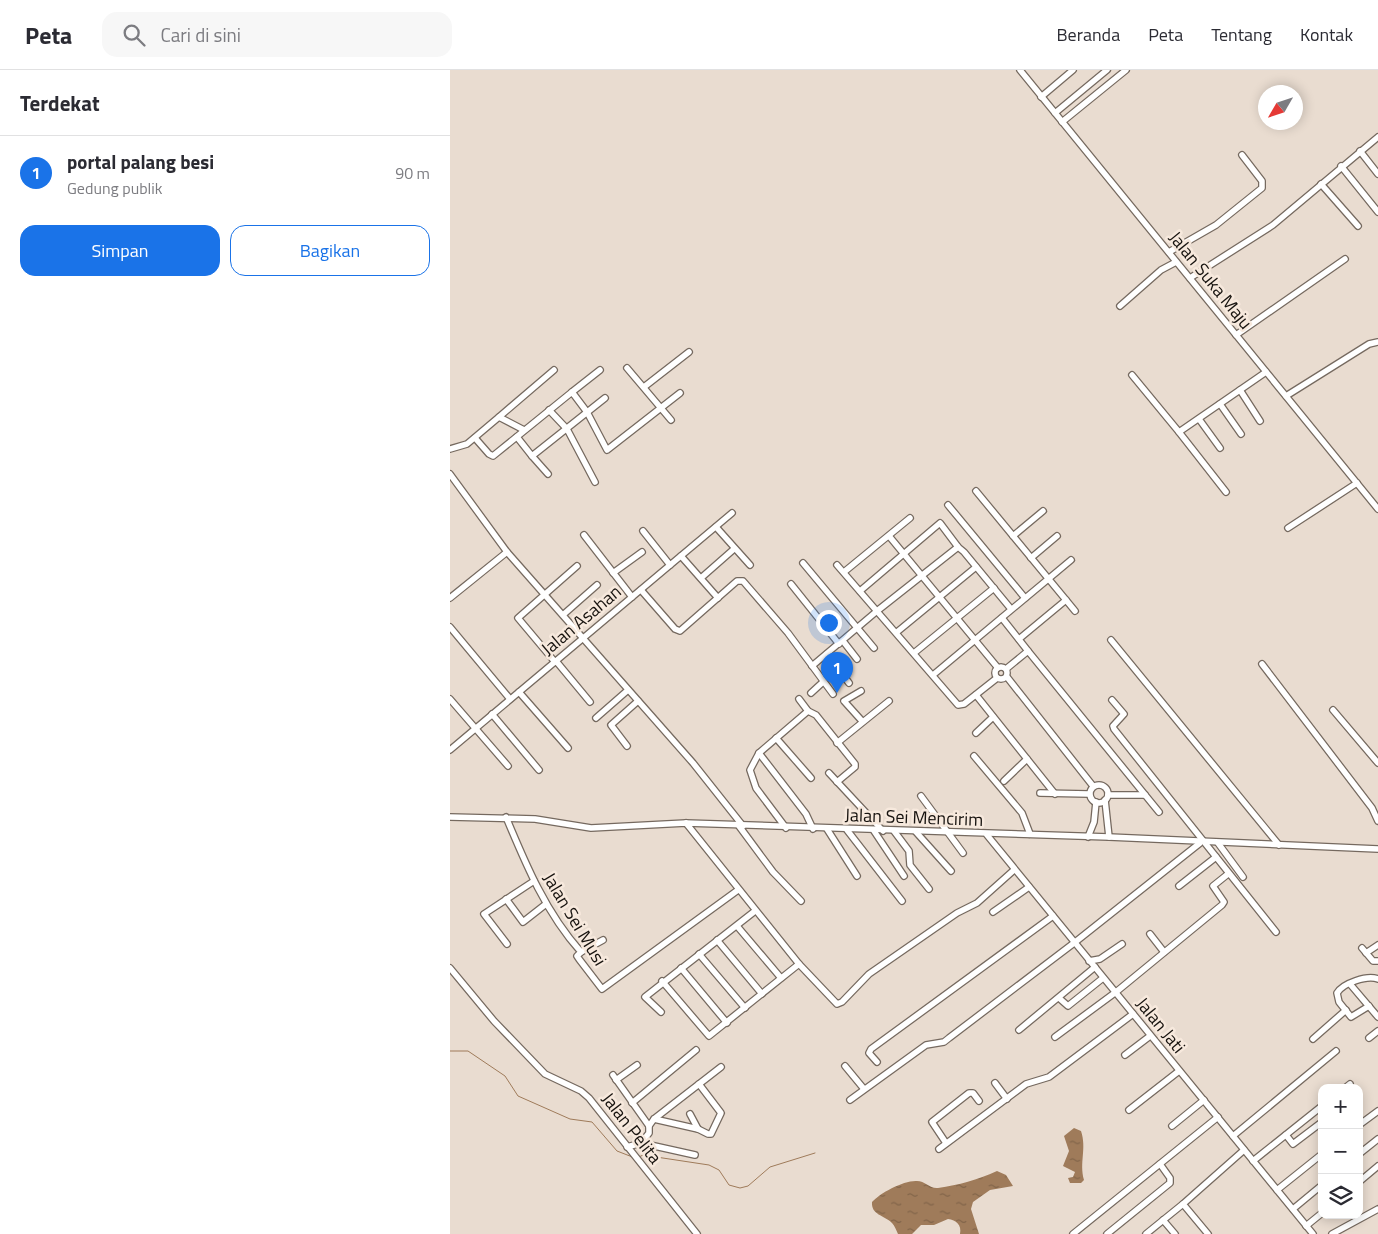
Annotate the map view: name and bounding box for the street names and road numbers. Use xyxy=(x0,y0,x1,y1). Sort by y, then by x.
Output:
street label: Jalan Suka Maju xyxy=(1163,225,1259,335)
street label: Jalan Asahan xyxy=(535,578,627,662)
street label: Jalan Sei Mencirim xyxy=(844,801,984,833)
street label: Jalan Sei Musi xyxy=(536,867,614,971)
street label: Jalan Jati xyxy=(1130,991,1192,1059)
street label: Jalan Pelita xyxy=(595,1087,669,1169)

